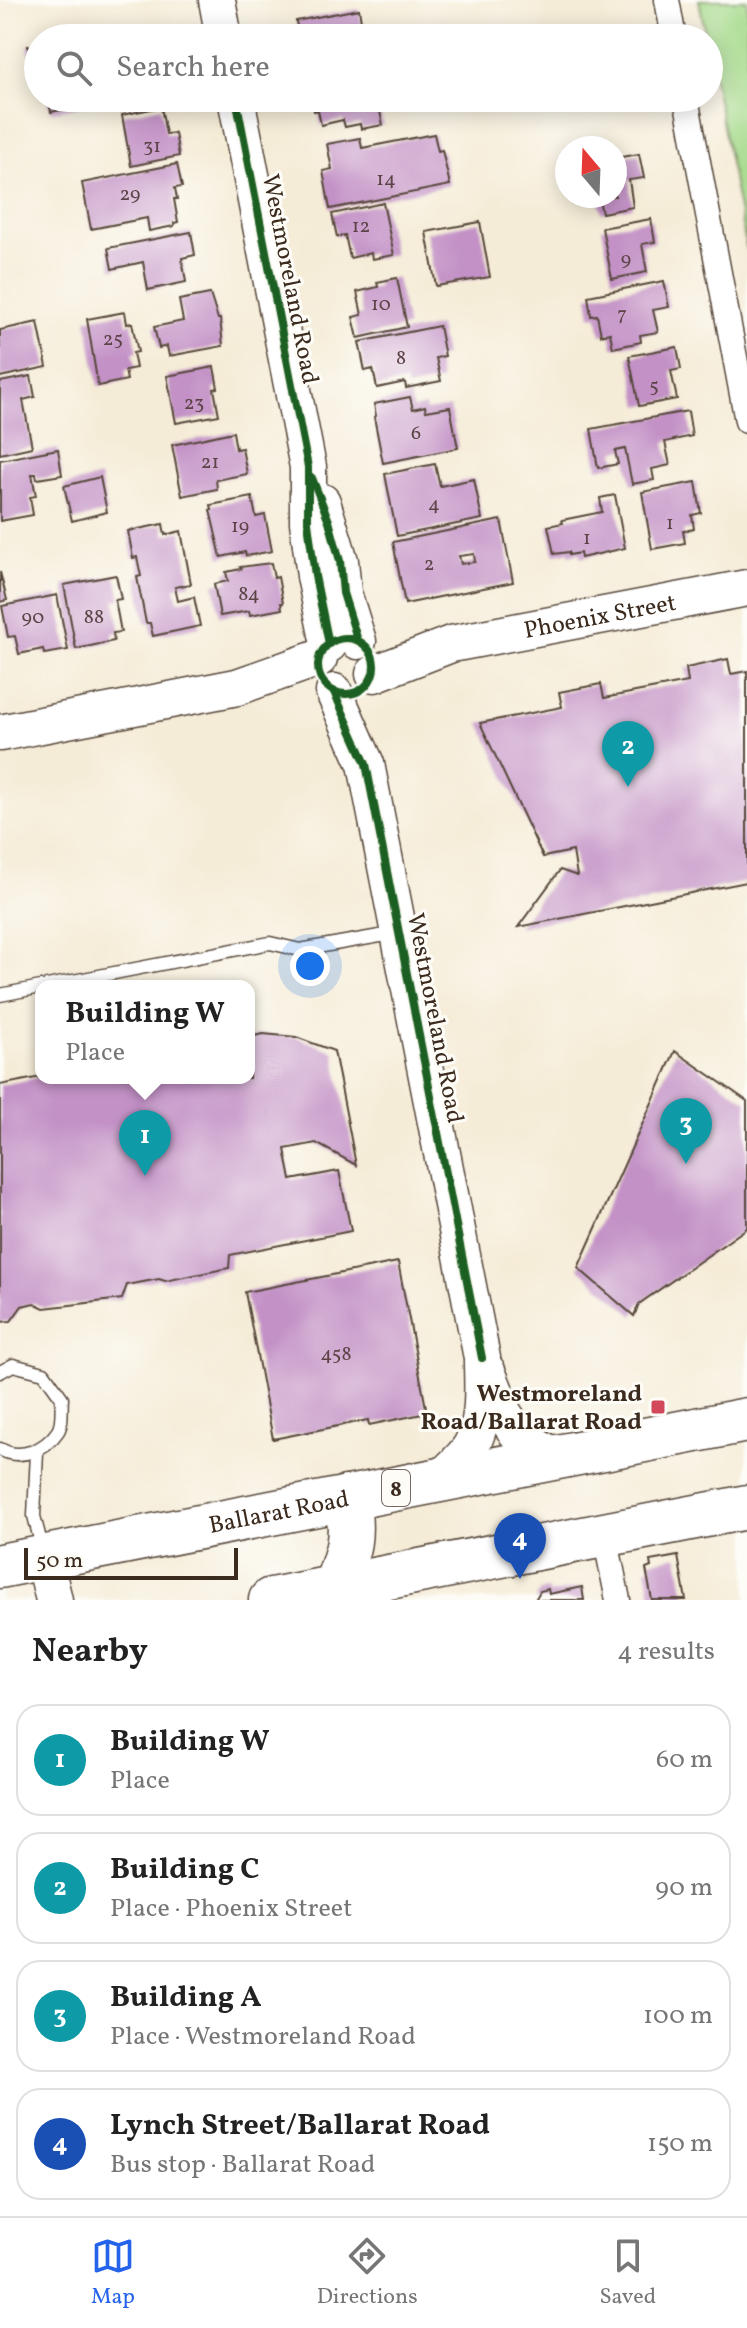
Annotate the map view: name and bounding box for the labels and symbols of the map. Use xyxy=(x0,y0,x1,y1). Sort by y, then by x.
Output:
house number: 31 xyxy=(143,133,161,161)
north arrow xyxy=(555,136,627,208)
house number: 14 xyxy=(376,166,396,194)
street label: Westmoreland Road xyxy=(252,171,326,387)
house number: 29 xyxy=(120,181,140,209)
house number: 12 xyxy=(352,213,370,241)
house number: 9 xyxy=(621,246,631,274)
house number: 10 xyxy=(371,291,391,319)
house number: 7 xyxy=(617,301,627,329)
house number: 25 xyxy=(103,326,123,354)
house number: 8 xyxy=(396,345,406,373)
house number: 5 xyxy=(649,373,659,401)
house number: 23 xyxy=(184,390,204,418)
house number: 6 xyxy=(411,420,421,448)
house number: 21 xyxy=(201,449,219,477)
house number: 4 xyxy=(428,491,440,519)
house number: 1 xyxy=(666,510,674,538)
house number: 19 xyxy=(231,513,249,541)
house number: 1 xyxy=(583,525,591,553)
house number: 2 xyxy=(424,551,434,579)
house number: 84 xyxy=(238,581,260,609)
street label: Phoenix Street xyxy=(521,587,679,649)
house number: 90 xyxy=(22,604,44,632)
house number: 88 xyxy=(84,604,104,632)
pin: 2 xyxy=(602,721,654,787)
street label: Westmoreland Road xyxy=(397,910,471,1126)
your location xyxy=(290,946,330,986)
pin: 3 xyxy=(660,1098,712,1164)
pin: 1 xyxy=(119,1110,171,1176)
house number: 458 xyxy=(320,1341,352,1369)
place label: Westmoreland Road/Ballarat Road xyxy=(421,1378,642,1440)
marker: Westmoreland Road/Ballarat Road xyxy=(649,1398,667,1416)
road number: 8 xyxy=(382,1470,410,1506)
street label: Ballarat Road xyxy=(206,1483,352,1544)
pin: 4 xyxy=(494,1513,546,1579)
scale bar xyxy=(24,1544,238,1580)

